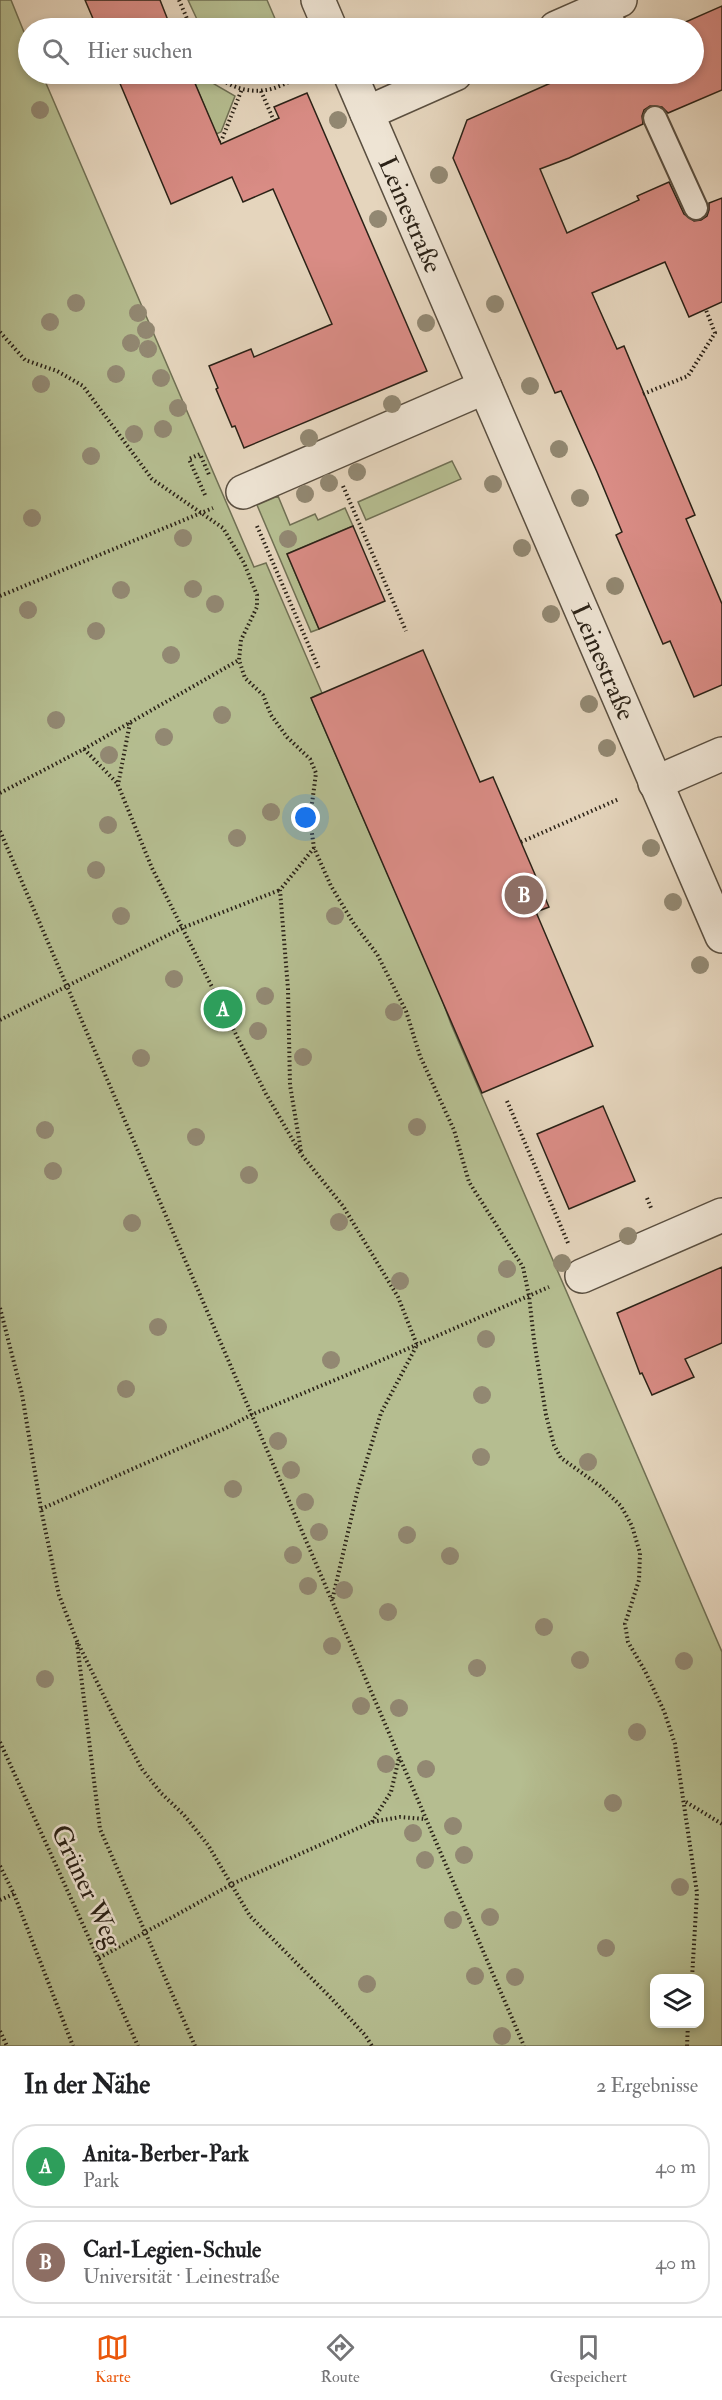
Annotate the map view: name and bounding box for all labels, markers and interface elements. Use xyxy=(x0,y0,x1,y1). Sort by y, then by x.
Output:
search box xyxy=(18,18,704,84)
icon: search xyxy=(39,35,72,68)
text: Hier suchen xyxy=(87,37,193,65)
street label: Leinestraße xyxy=(371,152,449,278)
street label: Leinestraße xyxy=(563,599,642,725)
your location xyxy=(291,803,320,832)
pin: B xyxy=(504,872,544,918)
pin: A xyxy=(204,986,242,1032)
street label: Grüner Weg xyxy=(44,1820,129,1954)
map controls xyxy=(650,1974,704,2028)
button: layers xyxy=(650,1974,704,2028)
text: In der Nähe xyxy=(24,2069,150,2101)
text: 2 Ergebnisse xyxy=(596,2073,698,2098)
text: Anita-Berber-Park xyxy=(83,2140,249,2168)
text: A xyxy=(39,2154,52,2179)
text: 40 m xyxy=(655,2154,696,2179)
text: Park xyxy=(83,2168,119,2193)
text: Carl-Legien-Schule xyxy=(83,2236,261,2264)
text: B xyxy=(39,2250,52,2275)
text: 40 m xyxy=(655,2250,696,2275)
text: Universität · Leinestraße xyxy=(83,2264,280,2289)
tab: Karte xyxy=(95,2331,131,2387)
tab: Route xyxy=(321,2331,360,2387)
tab: Gespeichert xyxy=(550,2331,627,2387)

